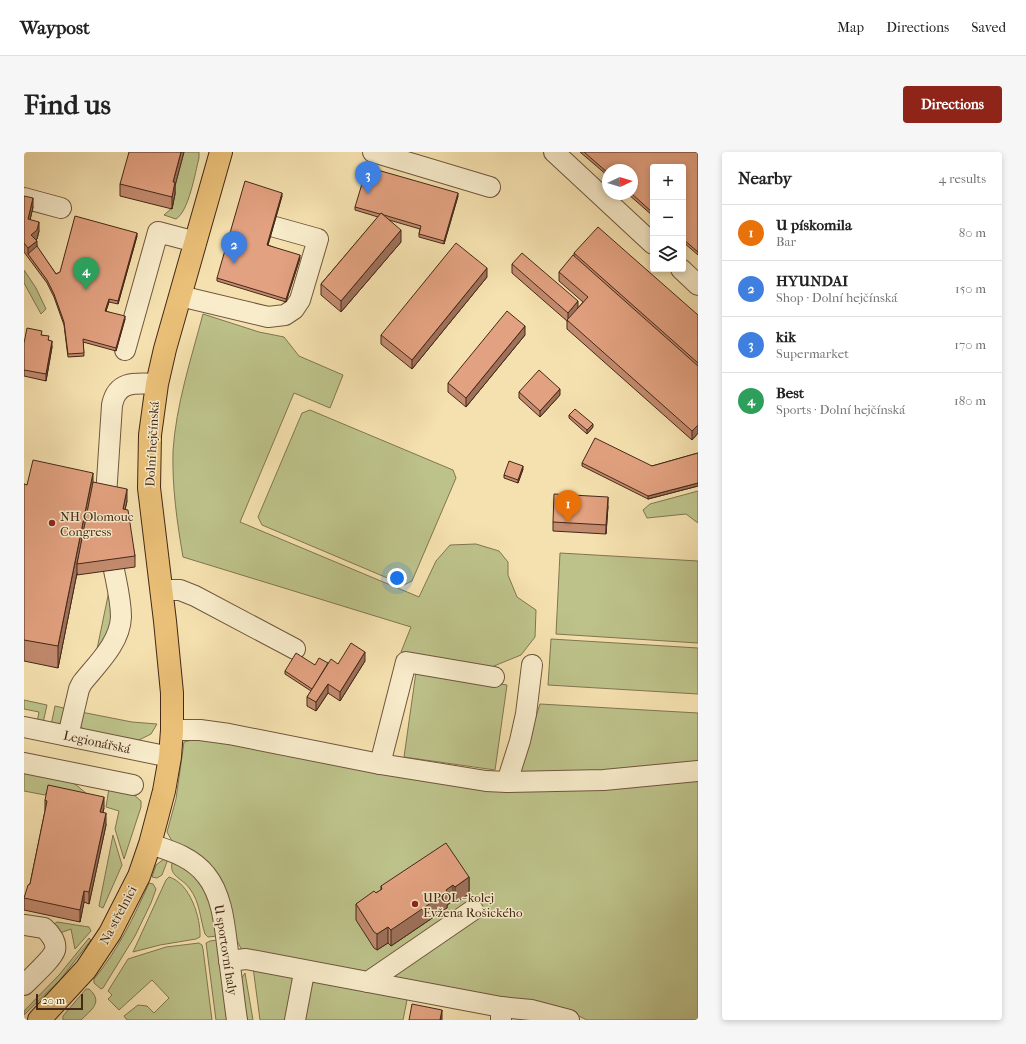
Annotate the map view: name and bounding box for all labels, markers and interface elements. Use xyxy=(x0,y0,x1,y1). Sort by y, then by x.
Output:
text: Waypost xyxy=(20,17,90,39)
text: Map xyxy=(837,19,864,36)
text: Directions xyxy=(886,19,949,36)
text: Saved xyxy=(971,19,1006,36)
button: Directions xyxy=(903,86,1002,123)
text: Find us xyxy=(24,88,111,121)
pin: 3 xyxy=(355,161,381,194)
north arrow xyxy=(602,164,638,200)
map controls xyxy=(650,164,686,272)
button: + xyxy=(650,164,686,200)
text: Nearby xyxy=(738,168,792,188)
text: 4 results xyxy=(939,171,986,186)
button: − xyxy=(650,200,686,236)
text: U pískomila xyxy=(776,216,852,234)
text: 1 xyxy=(749,225,753,240)
text: 80 m xyxy=(959,225,986,240)
pin: 2 xyxy=(221,231,247,264)
text: Bar xyxy=(776,234,796,249)
button: layers xyxy=(650,236,686,272)
pin: 4 xyxy=(73,257,99,290)
text: HYUNDAI xyxy=(776,272,848,290)
text: 2 xyxy=(748,281,754,296)
text: 150 m xyxy=(955,281,986,296)
text: Shop · Dolní hejčínská xyxy=(776,290,898,305)
text: kik xyxy=(776,328,796,346)
text: 3 xyxy=(748,337,754,352)
text: 170 m xyxy=(954,337,986,352)
text: Supermarket xyxy=(776,346,849,361)
text: Best xyxy=(776,384,804,402)
text: 4 xyxy=(747,393,755,408)
text: 180 m xyxy=(954,393,986,408)
street label: Dolní hejčínská xyxy=(142,400,162,487)
text: Sports · Dolní hejčínská xyxy=(776,402,905,417)
pin: 1 xyxy=(555,490,581,523)
place label: NH Olomouc Congress xyxy=(60,509,134,539)
marker: NH Olomouc Congress xyxy=(47,518,57,528)
your location xyxy=(387,568,407,588)
street label: Legionářská xyxy=(62,728,133,757)
street label: Na střelnici xyxy=(96,883,140,947)
place label: UPOL - kolej Evžena Rošického xyxy=(423,890,523,920)
marker: UPOL - kolej Evžena Rošického xyxy=(410,899,420,909)
street label: U sportovní haly xyxy=(211,903,241,998)
scale bar xyxy=(36,992,83,1011)
text: 20 m xyxy=(42,994,65,1007)

